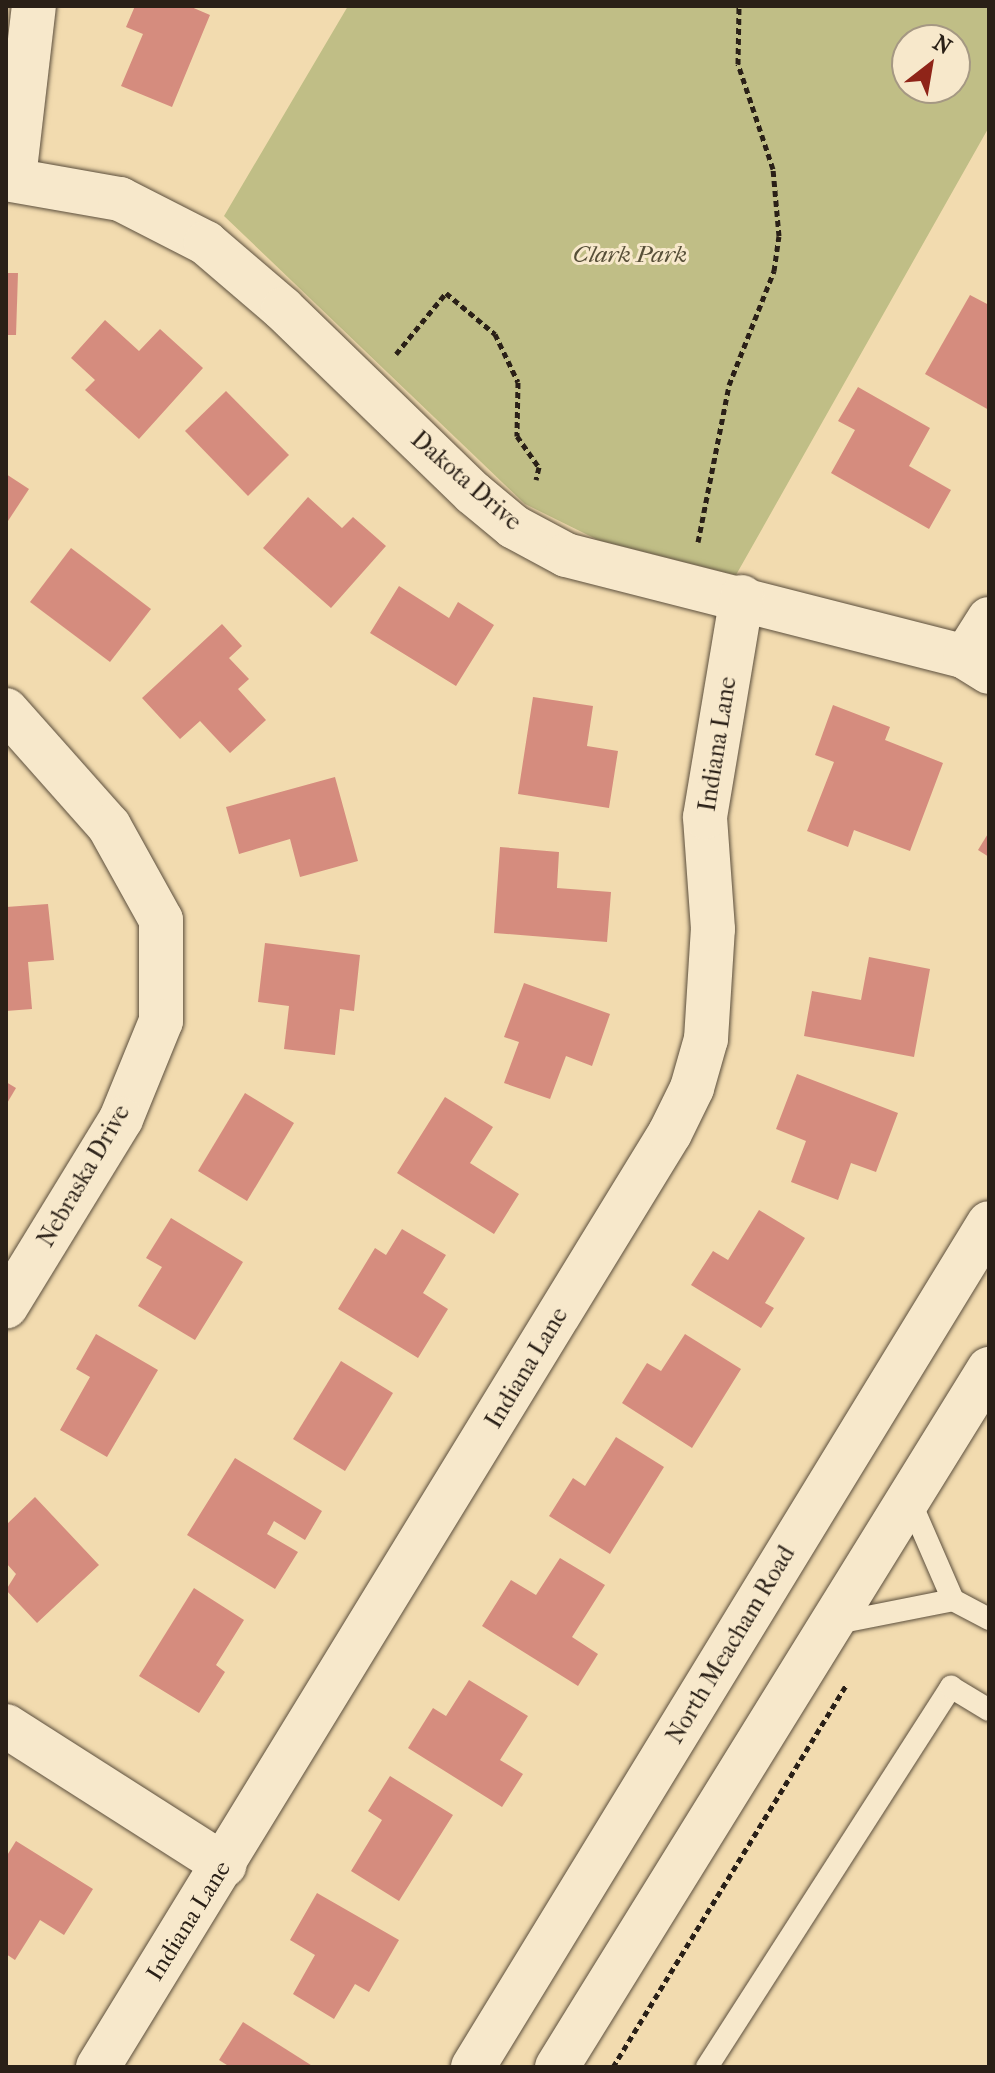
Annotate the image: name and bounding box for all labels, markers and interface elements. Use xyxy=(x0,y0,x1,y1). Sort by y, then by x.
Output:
north arrow xyxy=(891,24,971,104)
text: N xyxy=(928,30,956,61)
park label: Clark Park xyxy=(573,241,687,269)
street label: Dakota Drive xyxy=(405,425,527,537)
street label: Indiana Lane xyxy=(693,675,743,813)
street label: Nebraska Drive xyxy=(32,1100,136,1252)
street label: Indiana Lane xyxy=(480,1302,574,1434)
street label: North Meacham Road xyxy=(661,1541,801,1749)
street label: Indiana Lane xyxy=(141,1856,237,1986)

